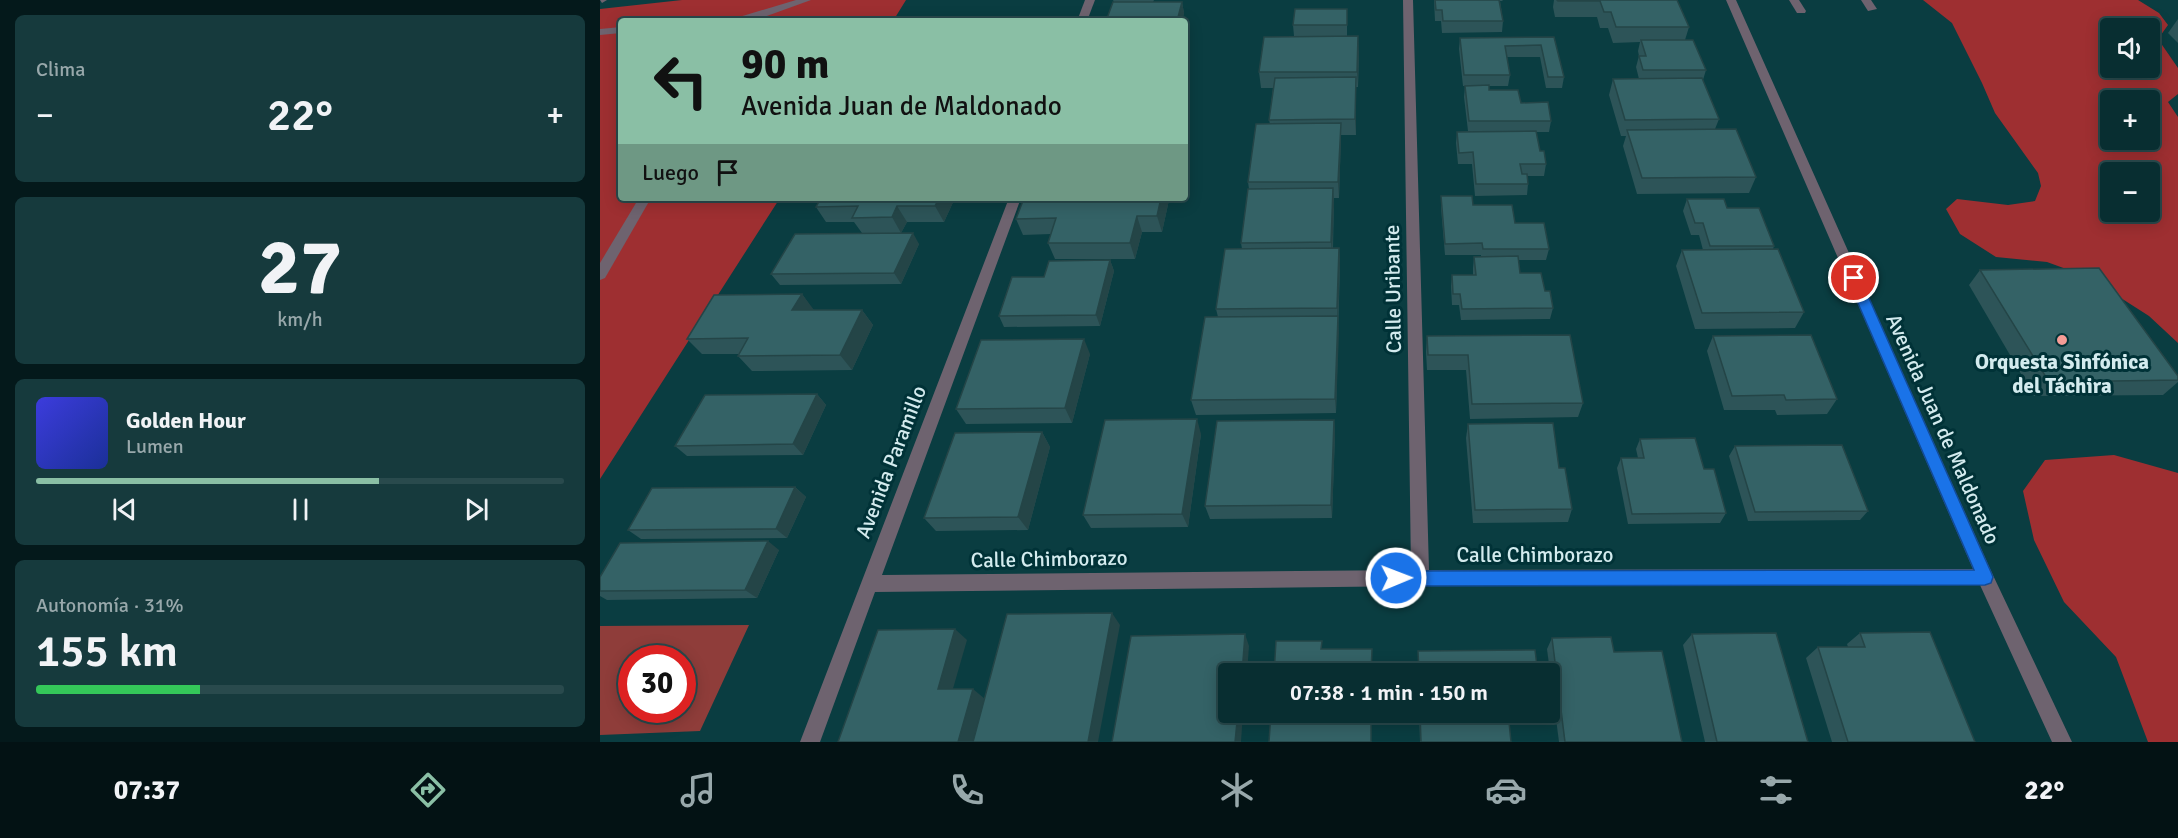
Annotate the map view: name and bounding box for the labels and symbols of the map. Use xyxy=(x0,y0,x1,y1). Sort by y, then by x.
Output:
street label: Calle Uribante xyxy=(1379,224,1407,354)
pin xyxy=(1828,252,1879,303)
street label: Avenida Juan de Maldonado xyxy=(1880,310,2006,548)
marker: Orquesta Sinfónica del Táchira xyxy=(2055,333,2069,347)
place label: Orquesta Sinfónica del Táchira xyxy=(1975,349,2149,399)
street label: Avenida Paramillo xyxy=(850,382,932,542)
street label: Calle Chimborazo xyxy=(1457,542,1613,568)
street label: Calle Chimborazo xyxy=(970,545,1128,573)
position arrow xyxy=(1364,546,1428,610)
speed limit sign: 30 xyxy=(618,645,696,723)

